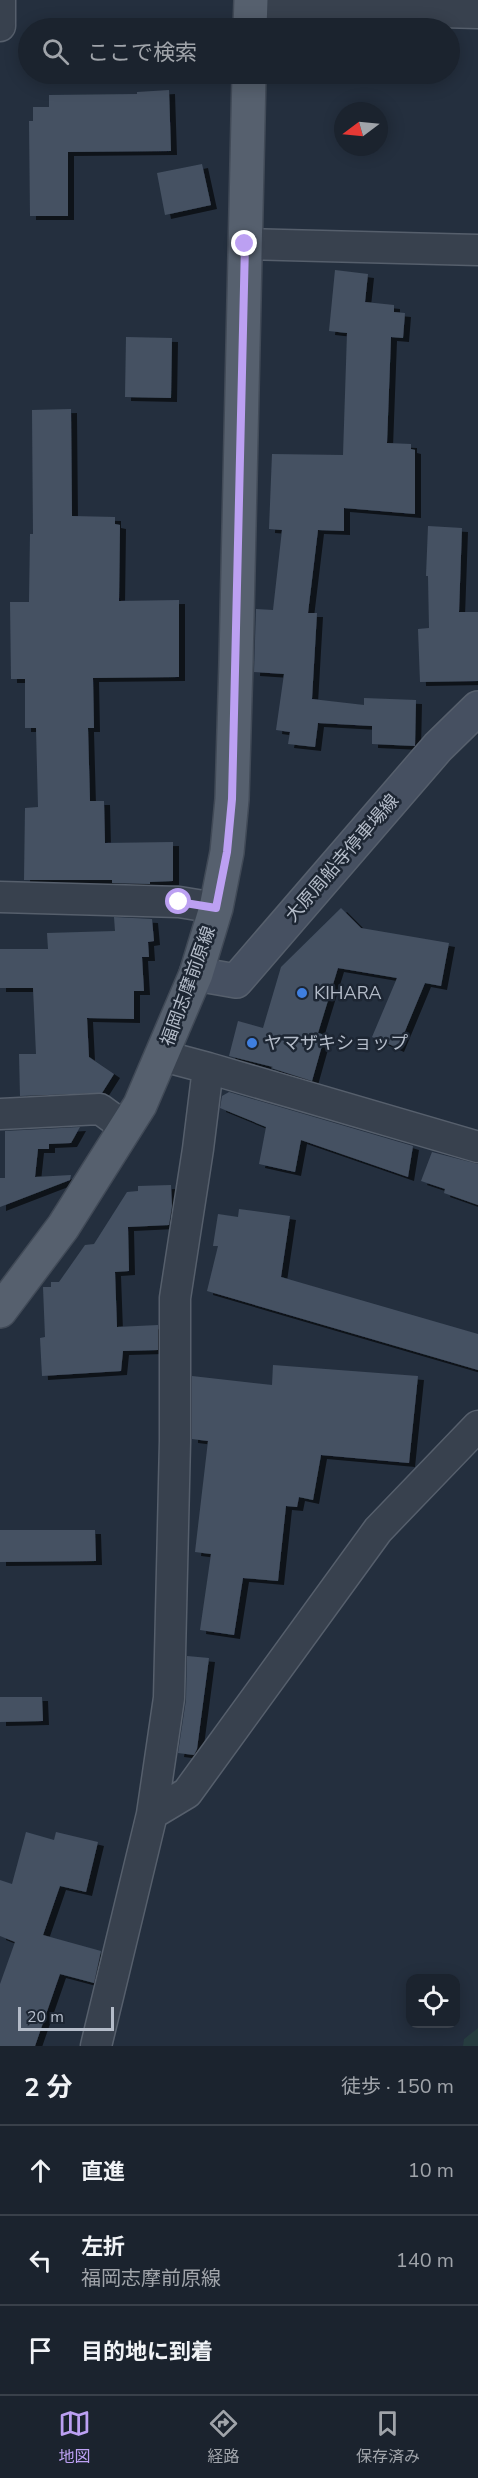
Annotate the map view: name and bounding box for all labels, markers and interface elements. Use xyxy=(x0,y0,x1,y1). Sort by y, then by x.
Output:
search box xyxy=(18,18,460,84)
icon: search xyxy=(39,35,72,68)
text: ここで検索 xyxy=(87,38,197,68)
north arrow xyxy=(334,102,388,156)
route end xyxy=(231,230,257,256)
street label: 大原周船寺停車場線 xyxy=(280,789,404,927)
route start xyxy=(165,888,191,914)
street label: 福岡志摩前原線 xyxy=(155,923,221,1049)
place label: KIHARA xyxy=(314,981,382,1005)
marker: KIHARA xyxy=(295,986,309,1000)
place label: ヤマザキショップ xyxy=(264,1031,408,1055)
marker: ヤマザキショップ xyxy=(245,1036,259,1050)
map controls xyxy=(406,1974,460,2028)
button: locate xyxy=(406,1974,460,2028)
scale bar xyxy=(18,2004,114,2032)
text: 20 m xyxy=(27,2006,64,2028)
text: 2 分 xyxy=(24,2070,73,2105)
text: 徒歩 · 150 m xyxy=(341,2073,454,2100)
icon: ahead xyxy=(24,2154,57,2187)
text: 直進 xyxy=(81,2157,125,2187)
text: 10 m xyxy=(408,2157,454,2184)
text: 左折 xyxy=(81,2232,125,2262)
icon: left xyxy=(24,2244,57,2277)
text: 140 m xyxy=(396,2247,454,2274)
text: 福岡志摩前原線 xyxy=(81,2265,221,2292)
icon: arrive xyxy=(24,2334,57,2367)
text: 目的地に到着 xyxy=(81,2337,213,2367)
tab: 地図 xyxy=(58,2407,91,2468)
tab: 経路 xyxy=(207,2407,240,2468)
tab: 保存済み xyxy=(356,2407,420,2468)

